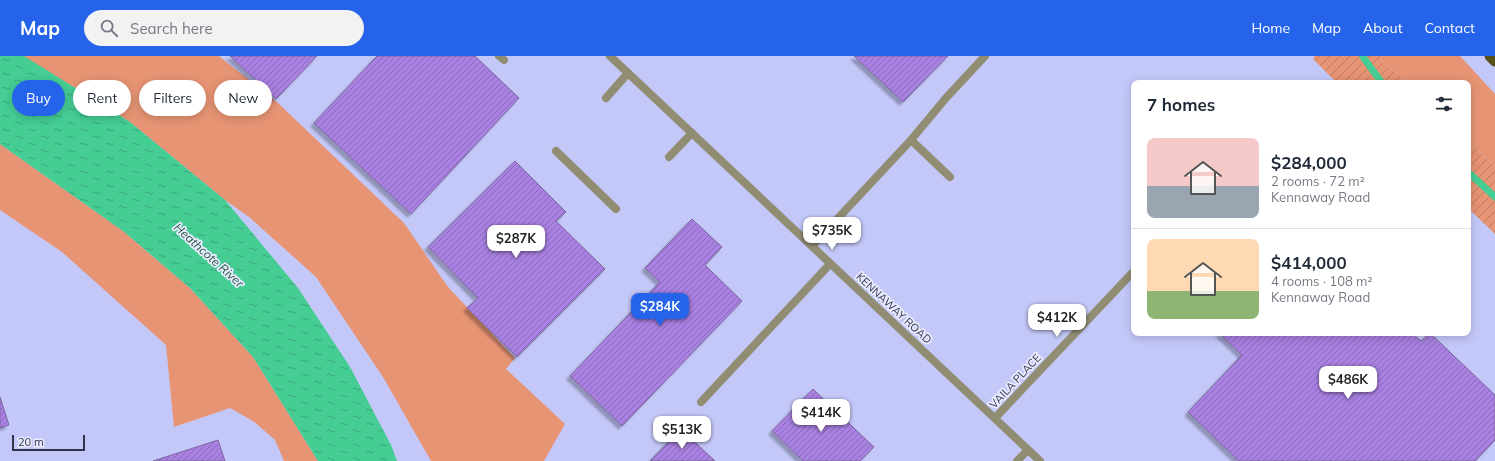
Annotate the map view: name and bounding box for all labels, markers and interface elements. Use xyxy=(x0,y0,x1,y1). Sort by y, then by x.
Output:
search box xyxy=(84,10,364,46)
text: Map xyxy=(20,16,60,40)
icon: search xyxy=(98,17,120,39)
text: Search here xyxy=(130,19,213,38)
text: Home xyxy=(1251,19,1290,37)
text: Map xyxy=(1312,19,1341,37)
text: About xyxy=(1363,19,1403,37)
text: Contact xyxy=(1425,19,1475,37)
chip: Buy xyxy=(12,80,65,116)
chip: Rent xyxy=(73,80,131,116)
chip: Filters xyxy=(139,80,206,116)
chip: New xyxy=(214,80,272,116)
icon: filters xyxy=(1433,93,1455,115)
text: 7 homes xyxy=(1147,94,1215,115)
text: $284,000 xyxy=(1271,152,1347,173)
icon: home xyxy=(1179,154,1227,202)
text: 2 rooms · 72 m² xyxy=(1271,173,1365,189)
text: Kennaway Road xyxy=(1271,189,1370,205)
pin: $735K xyxy=(804,217,860,251)
water label: Heathcote River xyxy=(171,220,248,291)
text: $735K xyxy=(812,222,852,238)
pin: $287K xyxy=(488,225,544,259)
text: $287K xyxy=(496,230,536,246)
text: $414,000 xyxy=(1271,252,1347,273)
icon: home xyxy=(1179,255,1227,303)
street label: KENNAWAY ROAD xyxy=(853,269,935,347)
text: 4 rooms · 108 m² xyxy=(1271,273,1372,289)
text: Kennaway Road xyxy=(1271,289,1370,305)
pin: $284K xyxy=(632,293,688,327)
text: $284K xyxy=(640,298,680,314)
pin: $412K xyxy=(1029,304,1085,338)
text: $412K xyxy=(1037,309,1077,325)
street label: VAILA PLACE xyxy=(986,351,1044,411)
pin: $486K xyxy=(1320,366,1376,400)
text: $486K xyxy=(1328,371,1368,387)
pin: $414K xyxy=(793,399,849,433)
text: $414K xyxy=(801,404,841,420)
pin: $513K xyxy=(654,416,710,450)
text: $513K xyxy=(662,421,702,437)
scale bar xyxy=(12,433,85,452)
text: 20 m xyxy=(18,435,44,449)

